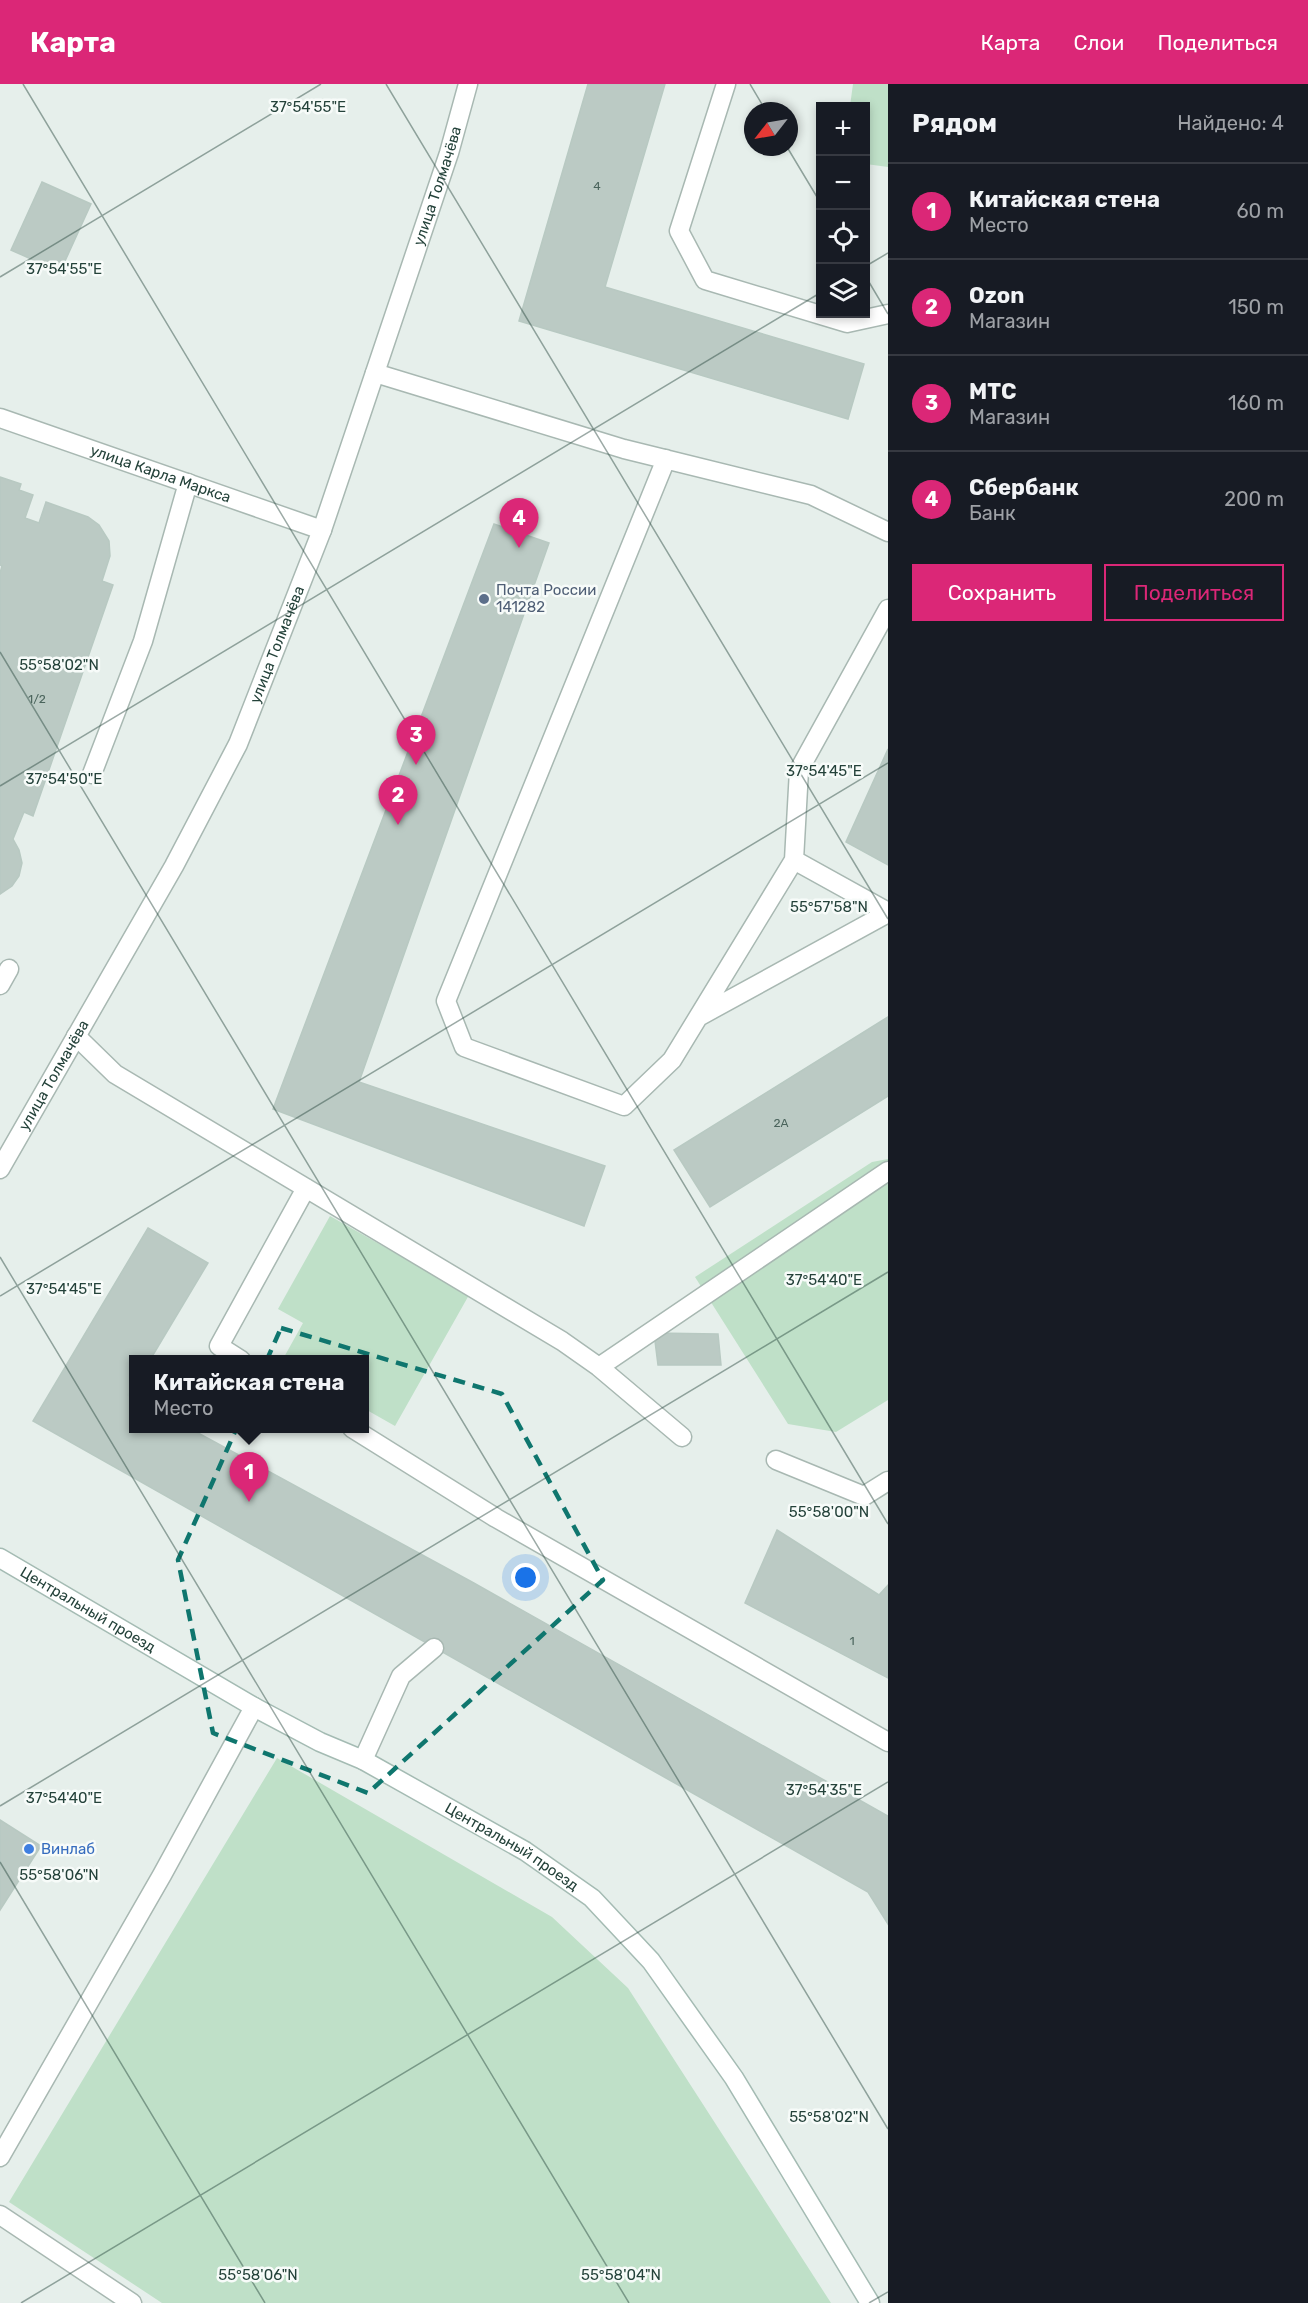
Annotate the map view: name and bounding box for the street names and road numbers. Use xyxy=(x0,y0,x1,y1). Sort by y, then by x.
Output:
street label: улица Толмачёва xyxy=(409,124,465,248)
street label: улица Карла Маркса xyxy=(88,441,233,507)
street label: улица Толмачёва xyxy=(246,583,308,706)
street label: улица Толмачёва xyxy=(15,1017,93,1134)
street label: Центральный проезд xyxy=(17,1563,159,1656)
street label: Центральный проезд xyxy=(442,1799,582,1895)

